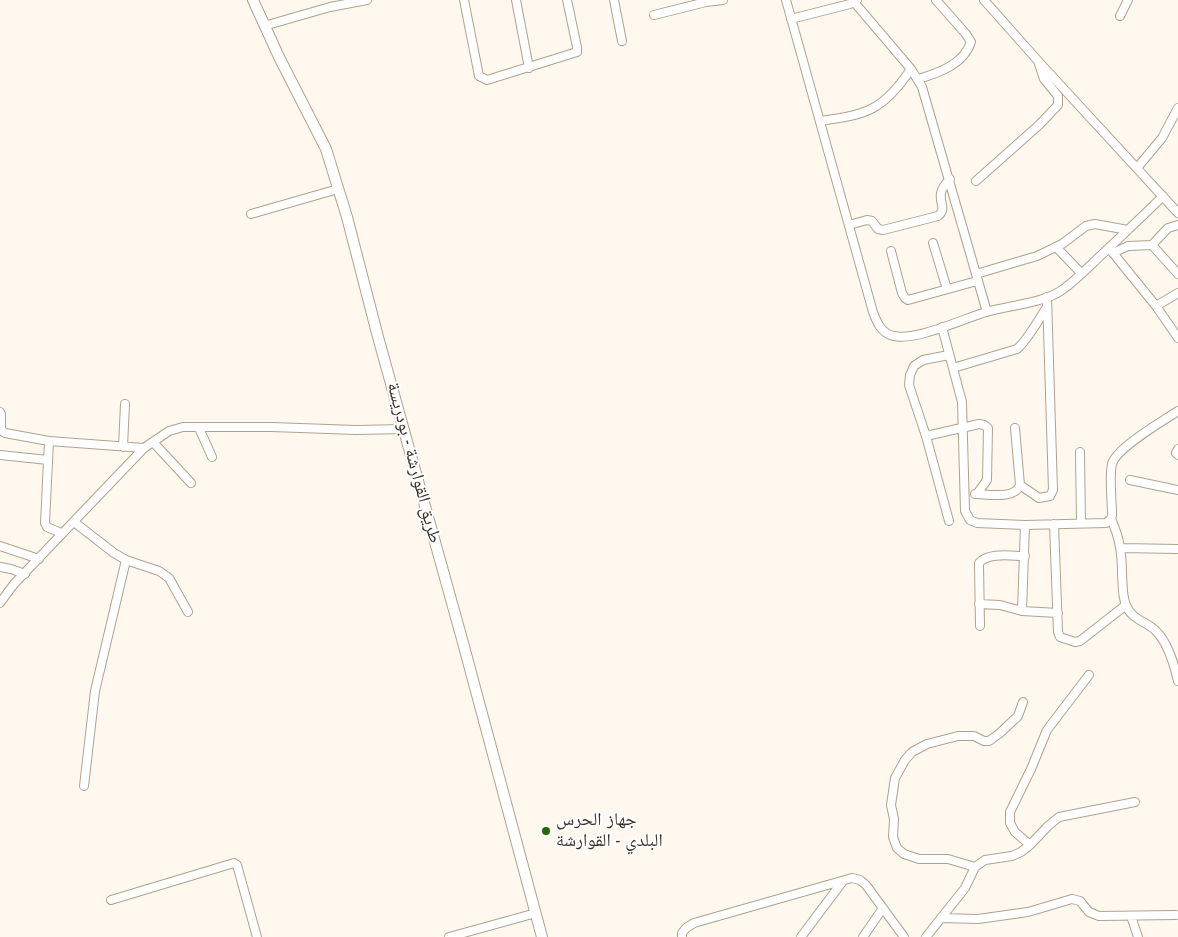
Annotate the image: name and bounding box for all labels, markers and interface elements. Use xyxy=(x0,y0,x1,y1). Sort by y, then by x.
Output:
street label: طريق القوارشة - بودريسة xyxy=(381,380,445,546)
place label: جهاز الحرس البلدي - القوارشة xyxy=(556,810,663,852)
marker: جهاز الحرس البلدي - القوارشة xyxy=(540,825,552,837)

